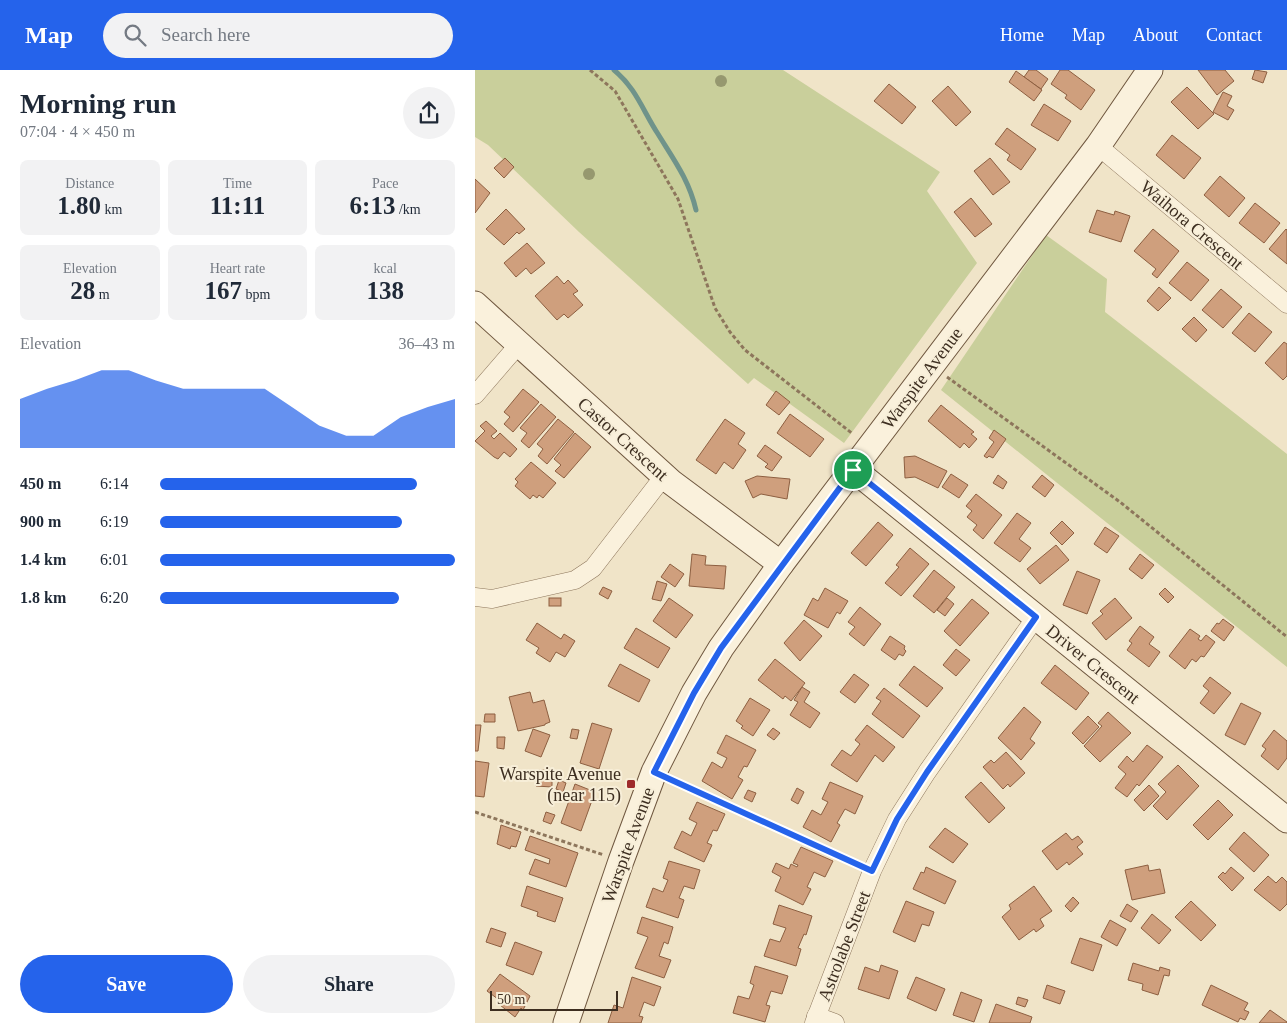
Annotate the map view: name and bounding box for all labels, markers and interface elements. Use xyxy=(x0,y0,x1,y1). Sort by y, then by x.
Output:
search box xyxy=(103,13,453,58)
icon: search xyxy=(121,21,149,49)
text: Map xyxy=(25,22,73,48)
text: Search here xyxy=(161,24,250,45)
text: Home xyxy=(1000,25,1044,45)
text: Map xyxy=(1072,25,1105,45)
text: About xyxy=(1133,25,1178,45)
text: Contact xyxy=(1206,25,1262,45)
button: share xyxy=(403,87,455,139)
text: Morning run xyxy=(20,88,176,119)
text: 07:04 · 4 × 450 m xyxy=(20,123,135,140)
text: Distance xyxy=(65,176,114,191)
text: Time xyxy=(223,176,252,191)
text: Pace xyxy=(372,176,398,191)
street label: Waihora Crescent xyxy=(1137,176,1247,274)
text: 1.80 xyxy=(57,192,101,219)
text: 11:11 xyxy=(210,192,265,219)
text: 6:13 xyxy=(350,192,395,219)
text: km xyxy=(101,202,122,217)
text: /km xyxy=(395,202,421,217)
text: Elevation xyxy=(63,261,117,276)
text: Heart rate xyxy=(210,261,265,276)
text: kcal xyxy=(374,261,397,276)
text: 28 xyxy=(70,277,95,304)
text: 167 xyxy=(205,277,242,304)
text: 138 xyxy=(366,277,404,304)
text: m xyxy=(95,287,110,302)
text: bpm xyxy=(242,287,270,302)
street label: Warspite Avenue xyxy=(877,323,967,433)
text: Elevation xyxy=(20,335,81,352)
text: 36–43 m xyxy=(399,335,455,352)
street label: Castor Crescent xyxy=(574,393,672,485)
pin xyxy=(832,449,874,491)
icon: arrive xyxy=(839,456,867,484)
text: 450 m xyxy=(20,475,61,492)
text: 6:14 xyxy=(100,475,128,492)
text: 900 m xyxy=(20,513,61,530)
text: 6:19 xyxy=(100,513,128,530)
text: 1.4 km xyxy=(20,551,66,568)
text: 6:01 xyxy=(100,551,128,568)
text: 1.8 km xyxy=(20,589,66,606)
text: 6:20 xyxy=(100,589,128,606)
street label: Driver Crescent xyxy=(1042,620,1144,708)
place label: Warspite Avenue (near 115) xyxy=(499,764,621,806)
marker: Warspite Avenue (near 115) xyxy=(625,778,637,790)
street label: Warspite Avenue xyxy=(598,784,658,906)
street label: Astrolabe Street xyxy=(814,888,874,1004)
button: Save xyxy=(20,955,233,1013)
button: Share xyxy=(243,955,455,1013)
scale bar xyxy=(490,988,617,1011)
text: 50 m xyxy=(497,992,525,1007)

